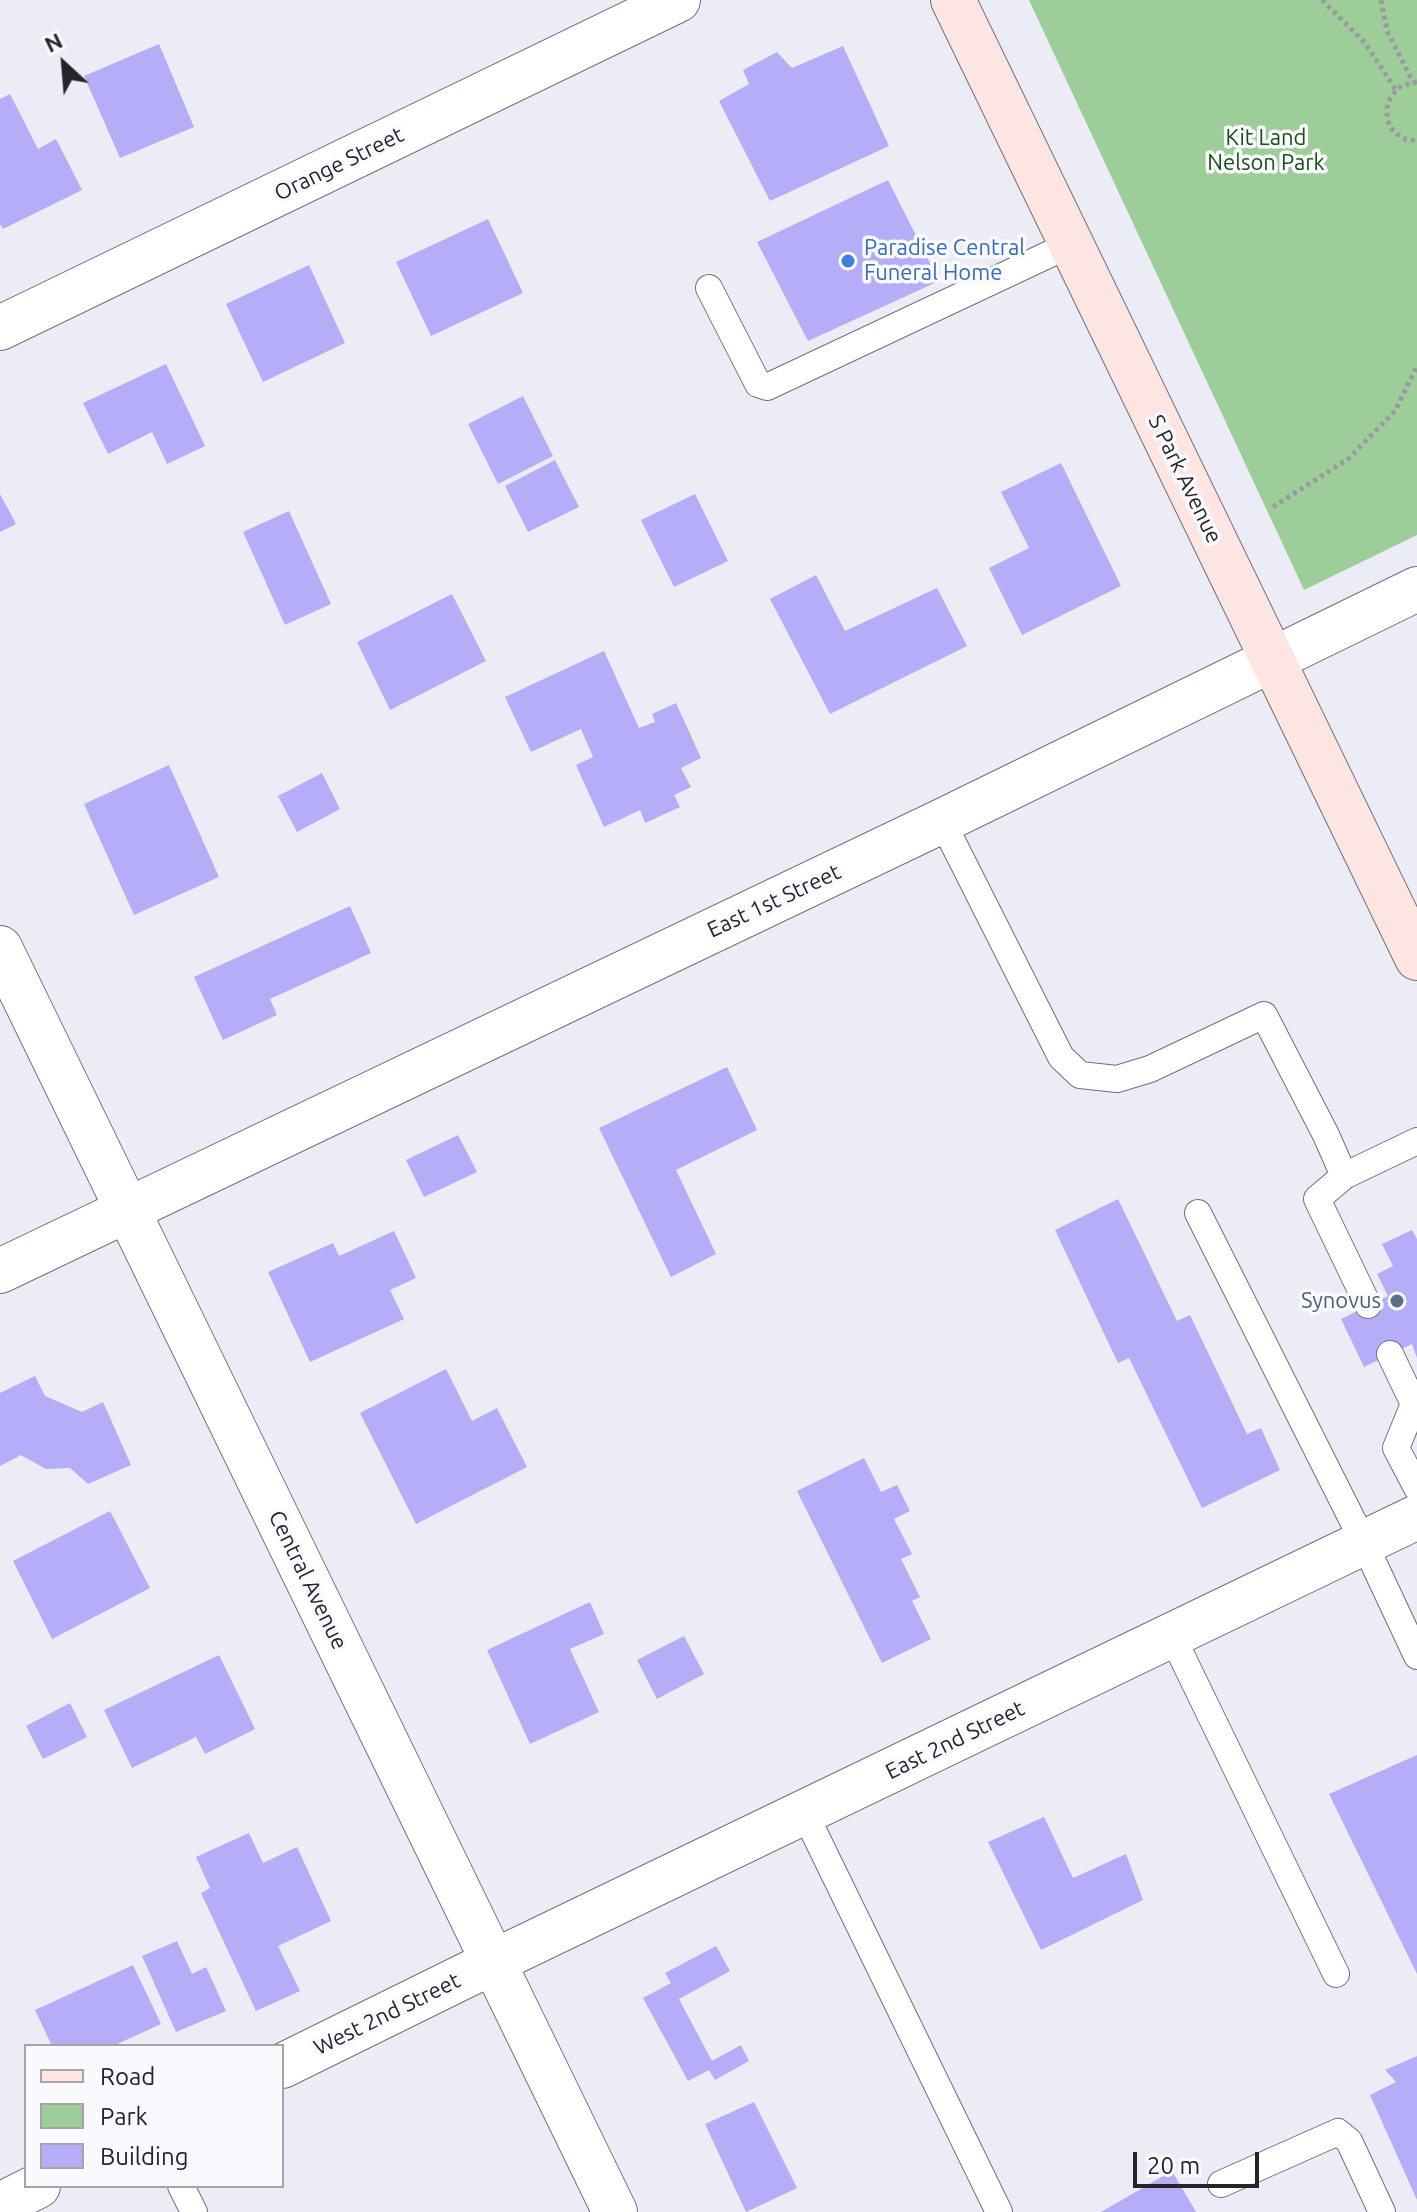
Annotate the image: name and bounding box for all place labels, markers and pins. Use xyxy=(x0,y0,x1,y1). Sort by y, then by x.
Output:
place label: Paradise Central Funeral Home xyxy=(864,235,1025,286)
marker: Paradise Central Funeral Home xyxy=(839,252,857,270)
place label: Synovus xyxy=(1301,1288,1381,1314)
marker: Synovus xyxy=(1388,1292,1406,1310)

